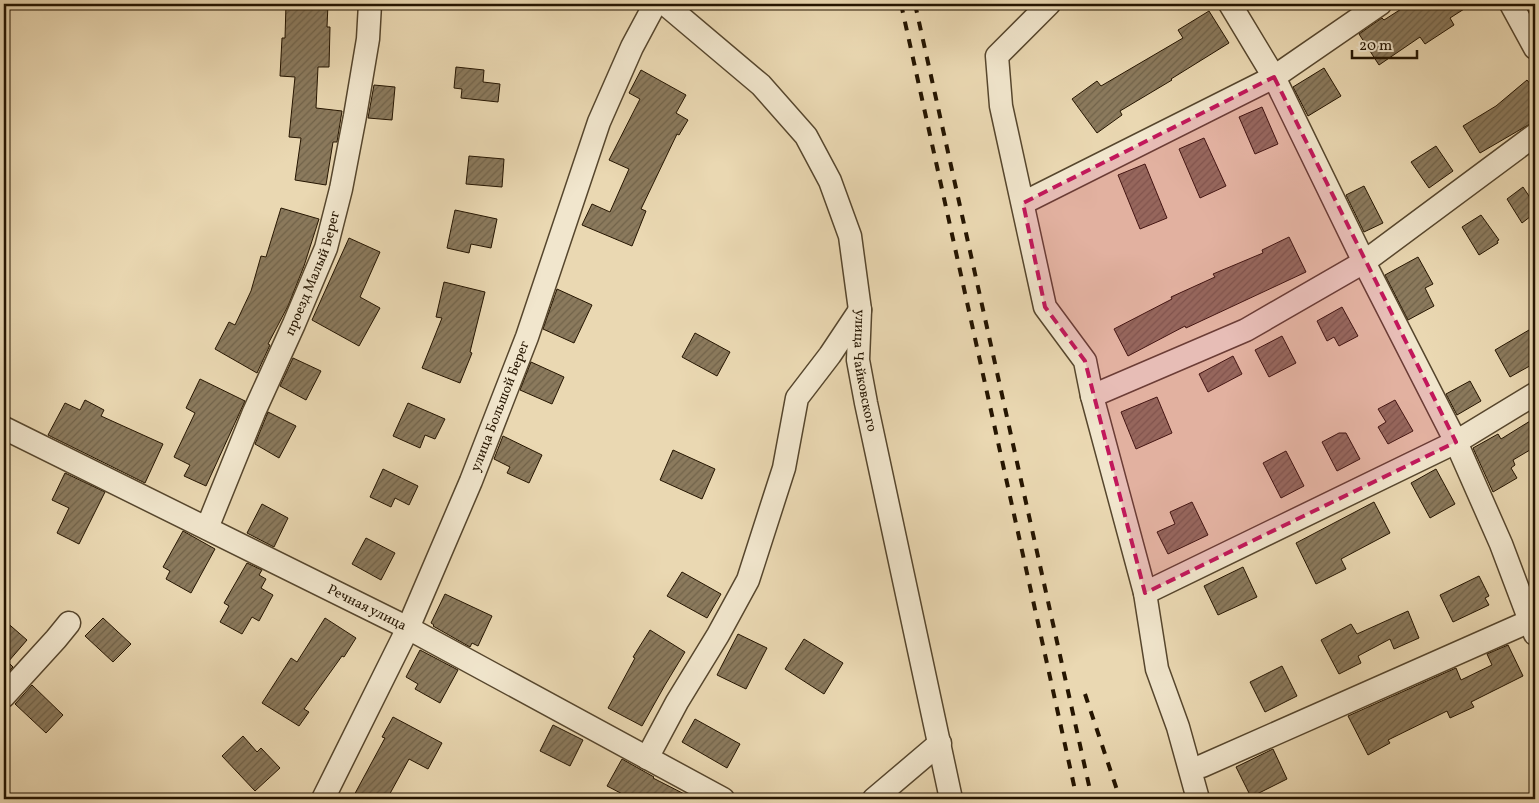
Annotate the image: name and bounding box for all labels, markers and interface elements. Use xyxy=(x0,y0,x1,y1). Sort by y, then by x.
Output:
scale bar xyxy=(1352,28,1416,60)
text: 20 m xyxy=(1359,36,1392,57)
street label: проезд Малый Берег xyxy=(280,209,345,339)
street label: улица Чайковского xyxy=(848,309,881,433)
street label: улица Большой Берег xyxy=(466,338,534,474)
street label: Речная улица xyxy=(324,580,410,635)

